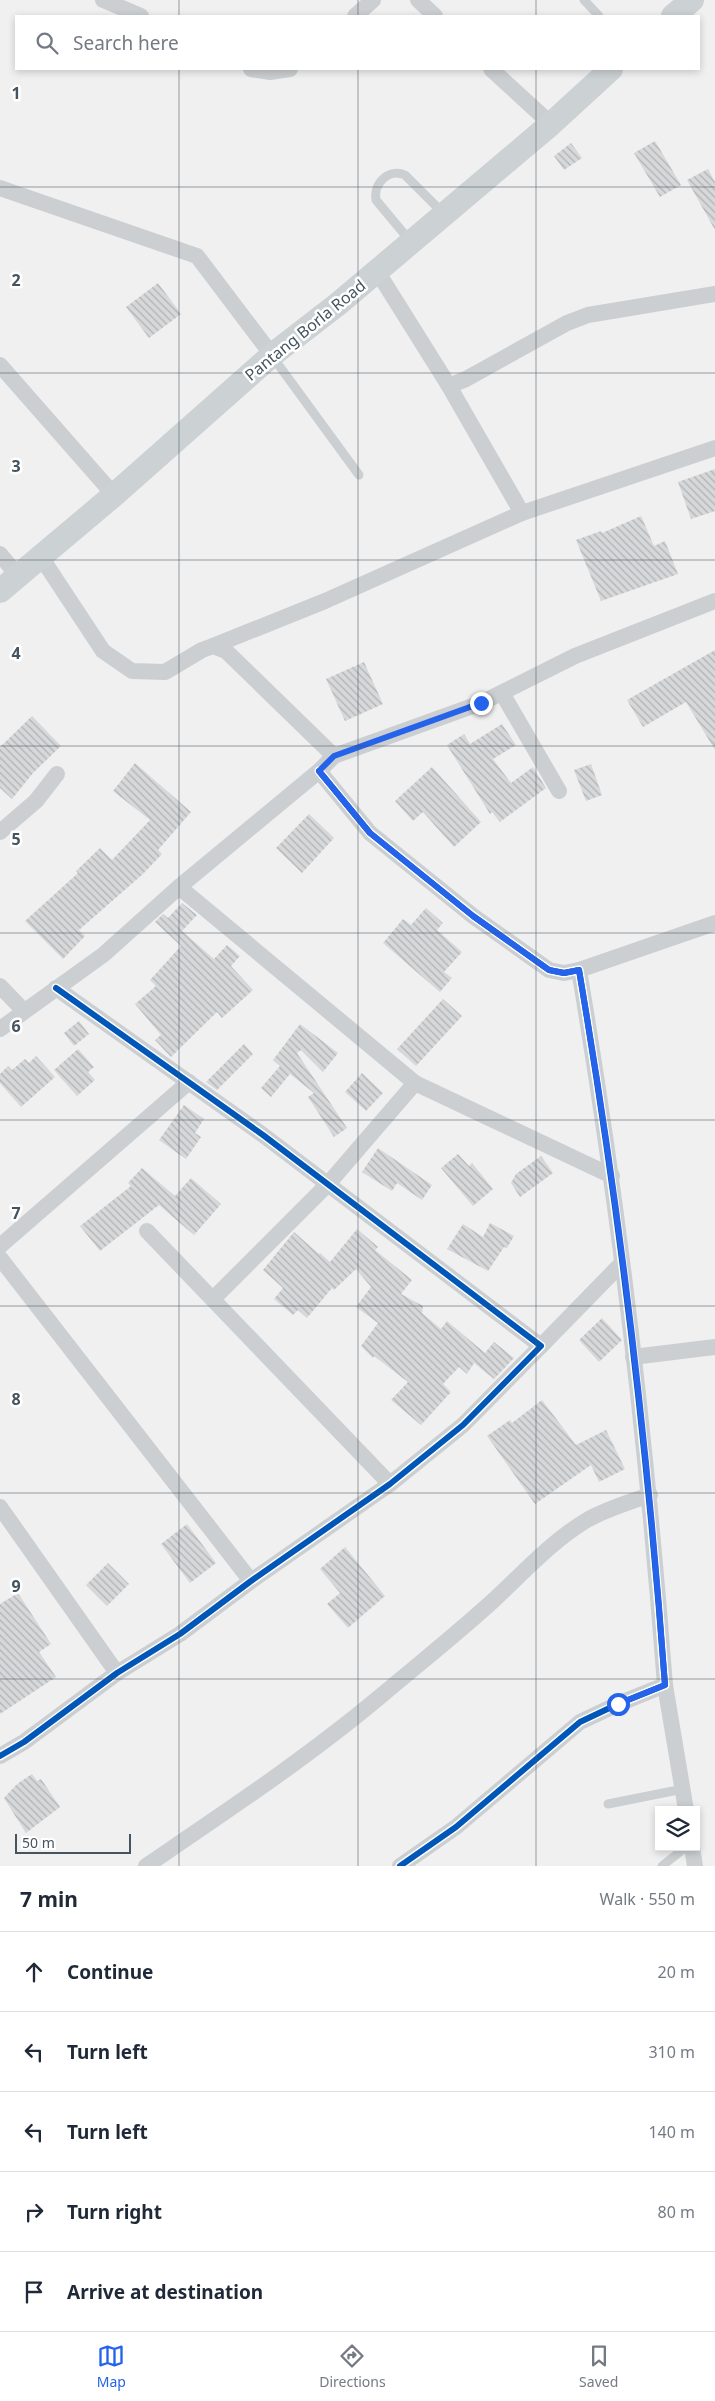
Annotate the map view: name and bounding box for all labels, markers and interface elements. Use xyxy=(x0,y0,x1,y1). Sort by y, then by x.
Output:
search box xyxy=(15,15,700,70)
icon: search xyxy=(33,29,61,57)
text: Search here xyxy=(73,30,179,56)
text: 1 xyxy=(11,82,21,104)
text: 2 xyxy=(11,269,21,291)
street label: Pantang Borla Road xyxy=(240,274,370,386)
text: 3 xyxy=(11,455,21,477)
text: 4 xyxy=(11,642,21,664)
route end xyxy=(470,692,493,715)
text: 5 xyxy=(11,828,21,850)
text: 6 xyxy=(11,1015,21,1037)
text: 7 xyxy=(11,1202,21,1224)
text: 8 xyxy=(11,1388,21,1410)
text: 9 xyxy=(11,1575,21,1597)
route start xyxy=(607,1693,630,1716)
map controls xyxy=(655,1806,700,1851)
button: layers xyxy=(655,1806,700,1851)
scale bar xyxy=(15,1831,131,1854)
text: 50 m xyxy=(22,1833,55,1852)
text: 7 min xyxy=(20,1885,78,1913)
text: Walk · 550 m xyxy=(600,1888,695,1910)
icon: ahead xyxy=(20,1958,48,1986)
text: Continue xyxy=(67,1959,153,1985)
text: 20 m xyxy=(658,1961,695,1983)
icon: left xyxy=(20,2038,48,2066)
text: Turn left xyxy=(67,2039,148,2065)
text: 310 m xyxy=(648,2041,695,2063)
icon: left xyxy=(20,2118,48,2146)
text: Turn left xyxy=(67,2119,148,2145)
text: 140 m xyxy=(648,2121,695,2143)
icon: right xyxy=(20,2198,48,2226)
text: Turn right xyxy=(67,2199,162,2225)
text: 80 m xyxy=(658,2201,695,2223)
icon: arrive xyxy=(20,2278,48,2306)
text: Arrive at destination xyxy=(67,2279,263,2305)
tab: Map xyxy=(97,2342,126,2391)
tab: Directions xyxy=(319,2342,386,2391)
tab: Saved xyxy=(579,2342,618,2391)

